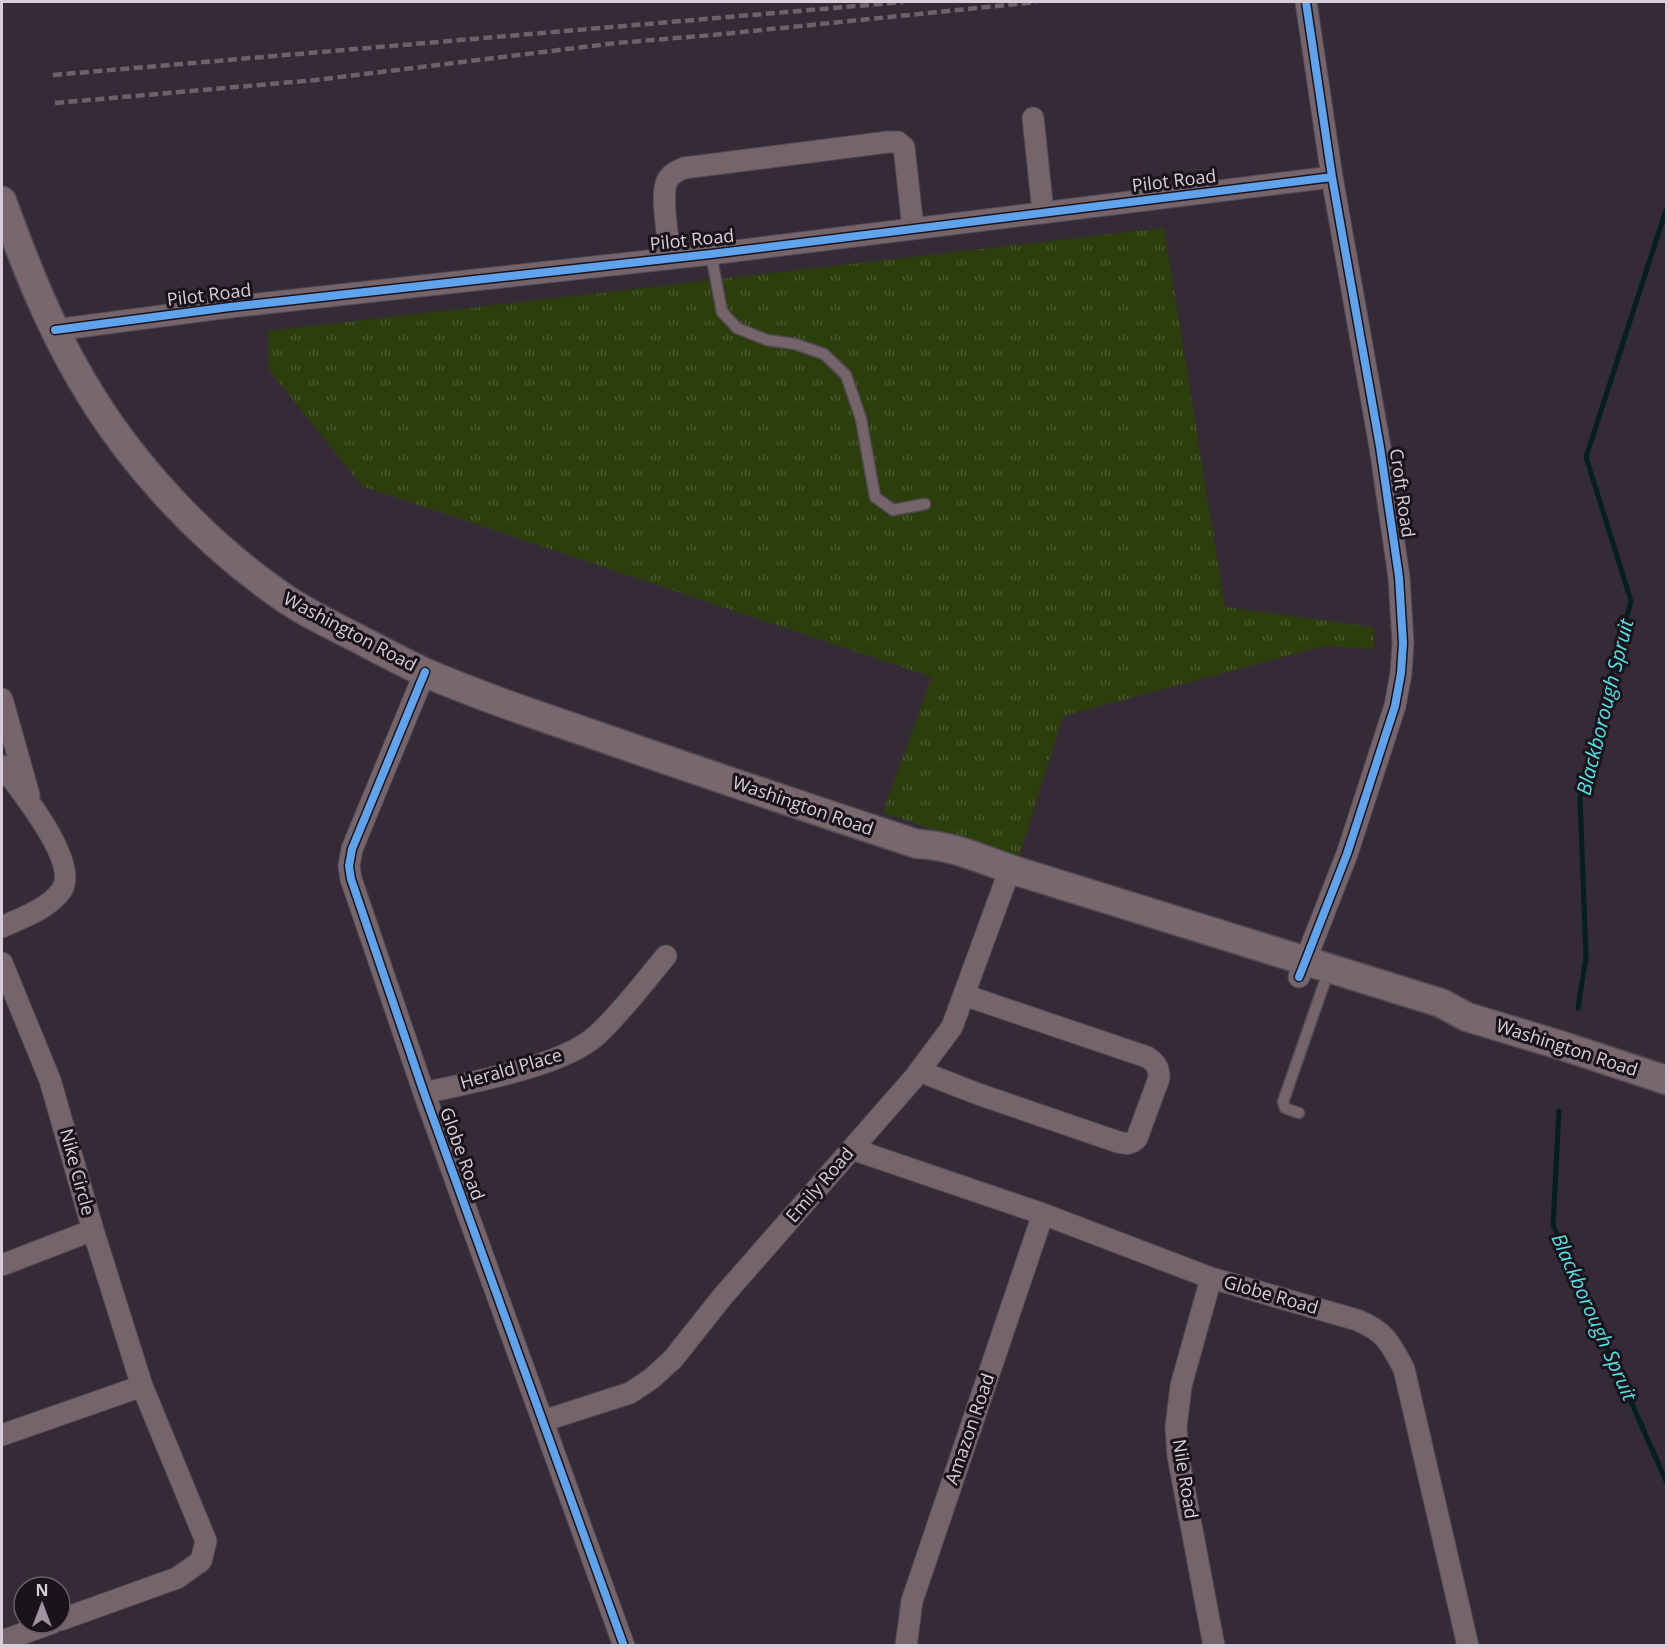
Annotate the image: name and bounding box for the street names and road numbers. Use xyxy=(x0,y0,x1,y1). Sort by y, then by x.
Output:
street label: Pilot Road xyxy=(1130,163,1217,197)
street label: Pilot Road xyxy=(648,223,735,255)
street label: Pilot Road xyxy=(165,277,252,311)
street label: Croft Road xyxy=(1385,447,1421,539)
street label: Washington Road xyxy=(280,586,421,676)
street label: Washington Road xyxy=(730,770,877,840)
street label: Washington Road xyxy=(1493,1013,1641,1081)
street label: Herald Place xyxy=(457,1042,565,1094)
street label: Globe Road xyxy=(435,1104,491,1203)
street label: Nike Circle xyxy=(55,1126,101,1218)
street label: Emily Road xyxy=(780,1142,859,1227)
street label: Globe Road xyxy=(1221,1269,1321,1319)
street label: Amazon Road xyxy=(939,1370,999,1487)
street label: Nile Road xyxy=(1168,1437,1204,1520)

